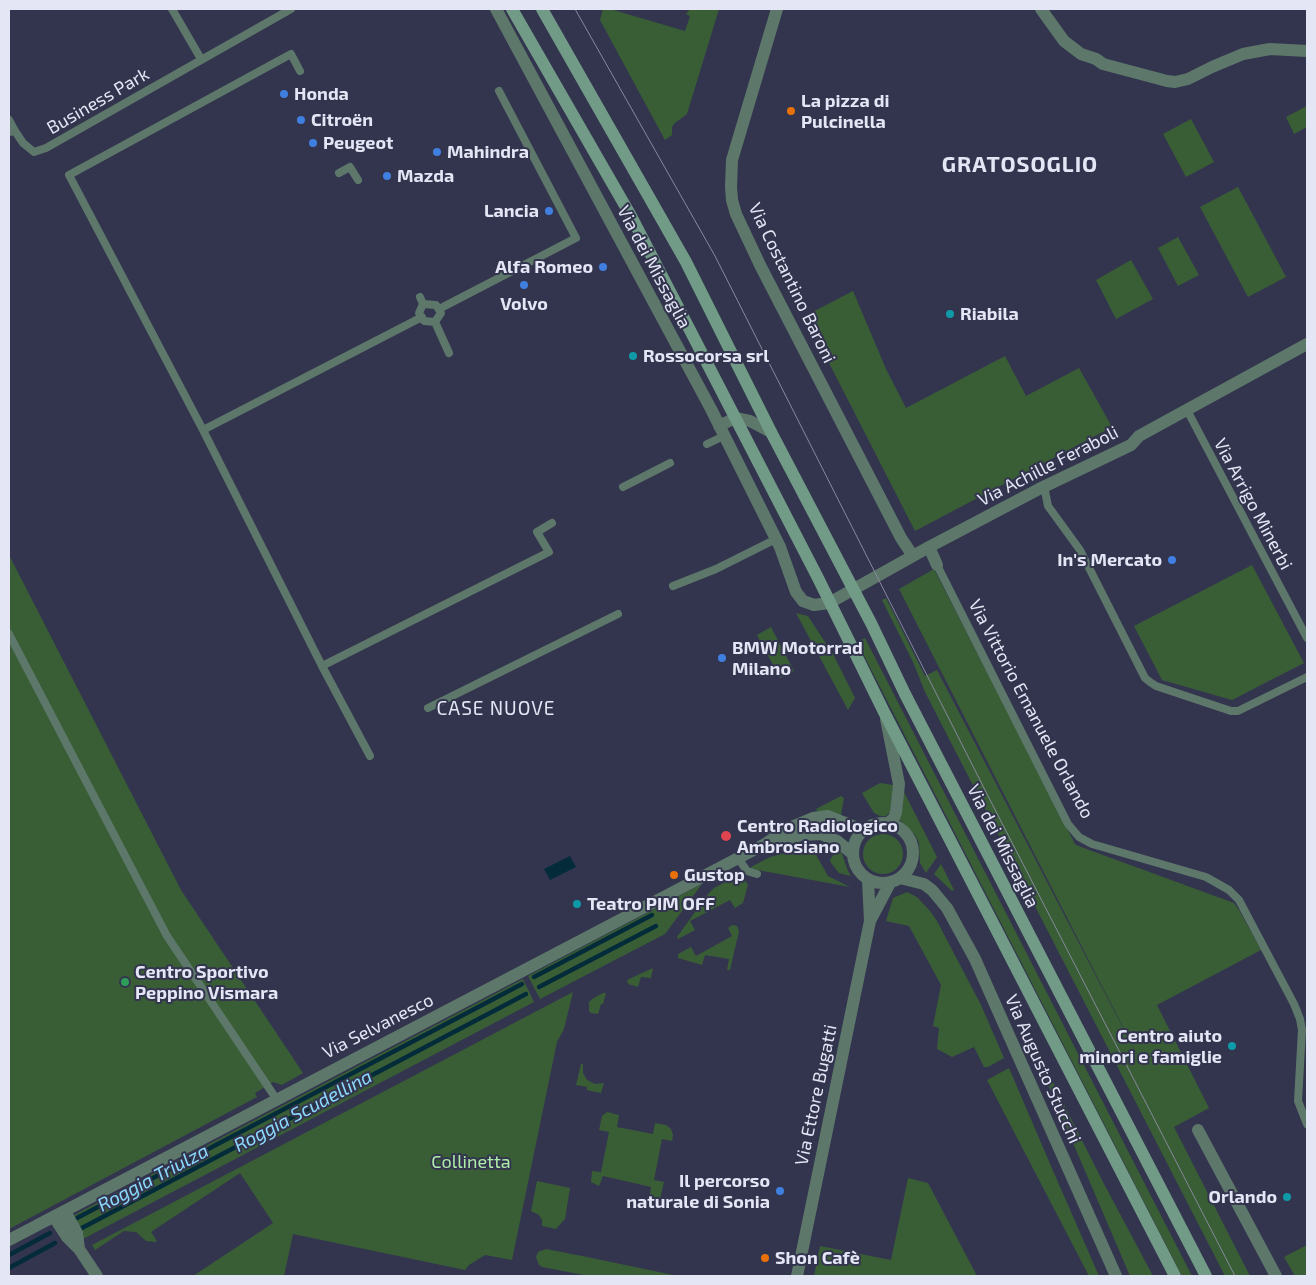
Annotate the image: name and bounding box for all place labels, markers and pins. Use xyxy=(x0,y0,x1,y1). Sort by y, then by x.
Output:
place label: Honda xyxy=(294,83,349,105)
marker: Honda xyxy=(278,88,290,100)
place label: La pizza di Pulcinella xyxy=(801,90,889,132)
marker: La pizza di Pulcinella xyxy=(785,105,797,117)
place label: Citroën xyxy=(311,109,373,131)
marker: Citroën xyxy=(295,114,307,126)
place label: Peugeot xyxy=(323,132,393,154)
marker: Peugeot xyxy=(307,137,319,149)
place label: Mahindra xyxy=(447,141,529,163)
marker: Mahindra xyxy=(431,146,443,158)
place label: Mazda xyxy=(397,165,454,187)
marker: Mazda xyxy=(381,170,393,182)
place label: Lancia xyxy=(484,200,539,222)
marker: Lancia xyxy=(543,205,555,217)
place label: Alfa Romeo xyxy=(495,256,593,278)
marker: Alfa Romeo xyxy=(597,261,609,273)
marker: Volvo xyxy=(518,279,530,291)
place label: Volvo xyxy=(500,293,548,315)
place label: Riabila xyxy=(960,303,1019,325)
marker: Riabila xyxy=(944,308,956,320)
place label: Rossocorsa srl xyxy=(643,345,769,367)
marker: Rossocorsa srl xyxy=(627,350,639,362)
place label: In's Mercato xyxy=(1057,549,1162,571)
marker: In's Mercato xyxy=(1166,554,1178,566)
place label: BMW Motorrad Milano xyxy=(732,637,863,680)
marker: BMW Motorrad Milano xyxy=(716,652,728,664)
place label: Centro Radiologico Ambrosiano xyxy=(737,815,898,858)
marker: Centro Radiologico Ambrosiano xyxy=(719,829,733,843)
place label: Gustop xyxy=(684,864,745,886)
marker: Gustop xyxy=(668,869,680,881)
place label: Teatro PIM OFF xyxy=(587,893,715,915)
marker: Teatro PIM OFF xyxy=(571,898,583,910)
place label: Centro Sportivo Peppino Vismara xyxy=(135,961,278,1004)
marker: Centro Sportivo Peppino Vismara xyxy=(119,976,131,988)
place label: Centro aiuto minori e famiglie xyxy=(1079,1025,1222,1068)
marker: Centro aiuto minori e famiglie xyxy=(1226,1040,1238,1052)
place label: Il percorso naturale di Sonia xyxy=(626,1170,770,1212)
marker: Il percorso naturale di Sonia xyxy=(774,1185,786,1197)
place label: Orlando xyxy=(1209,1186,1277,1208)
marker: Orlando xyxy=(1281,1191,1293,1203)
place label: Shon Cafè xyxy=(775,1247,860,1269)
marker: Shon Cafè xyxy=(759,1252,771,1264)

